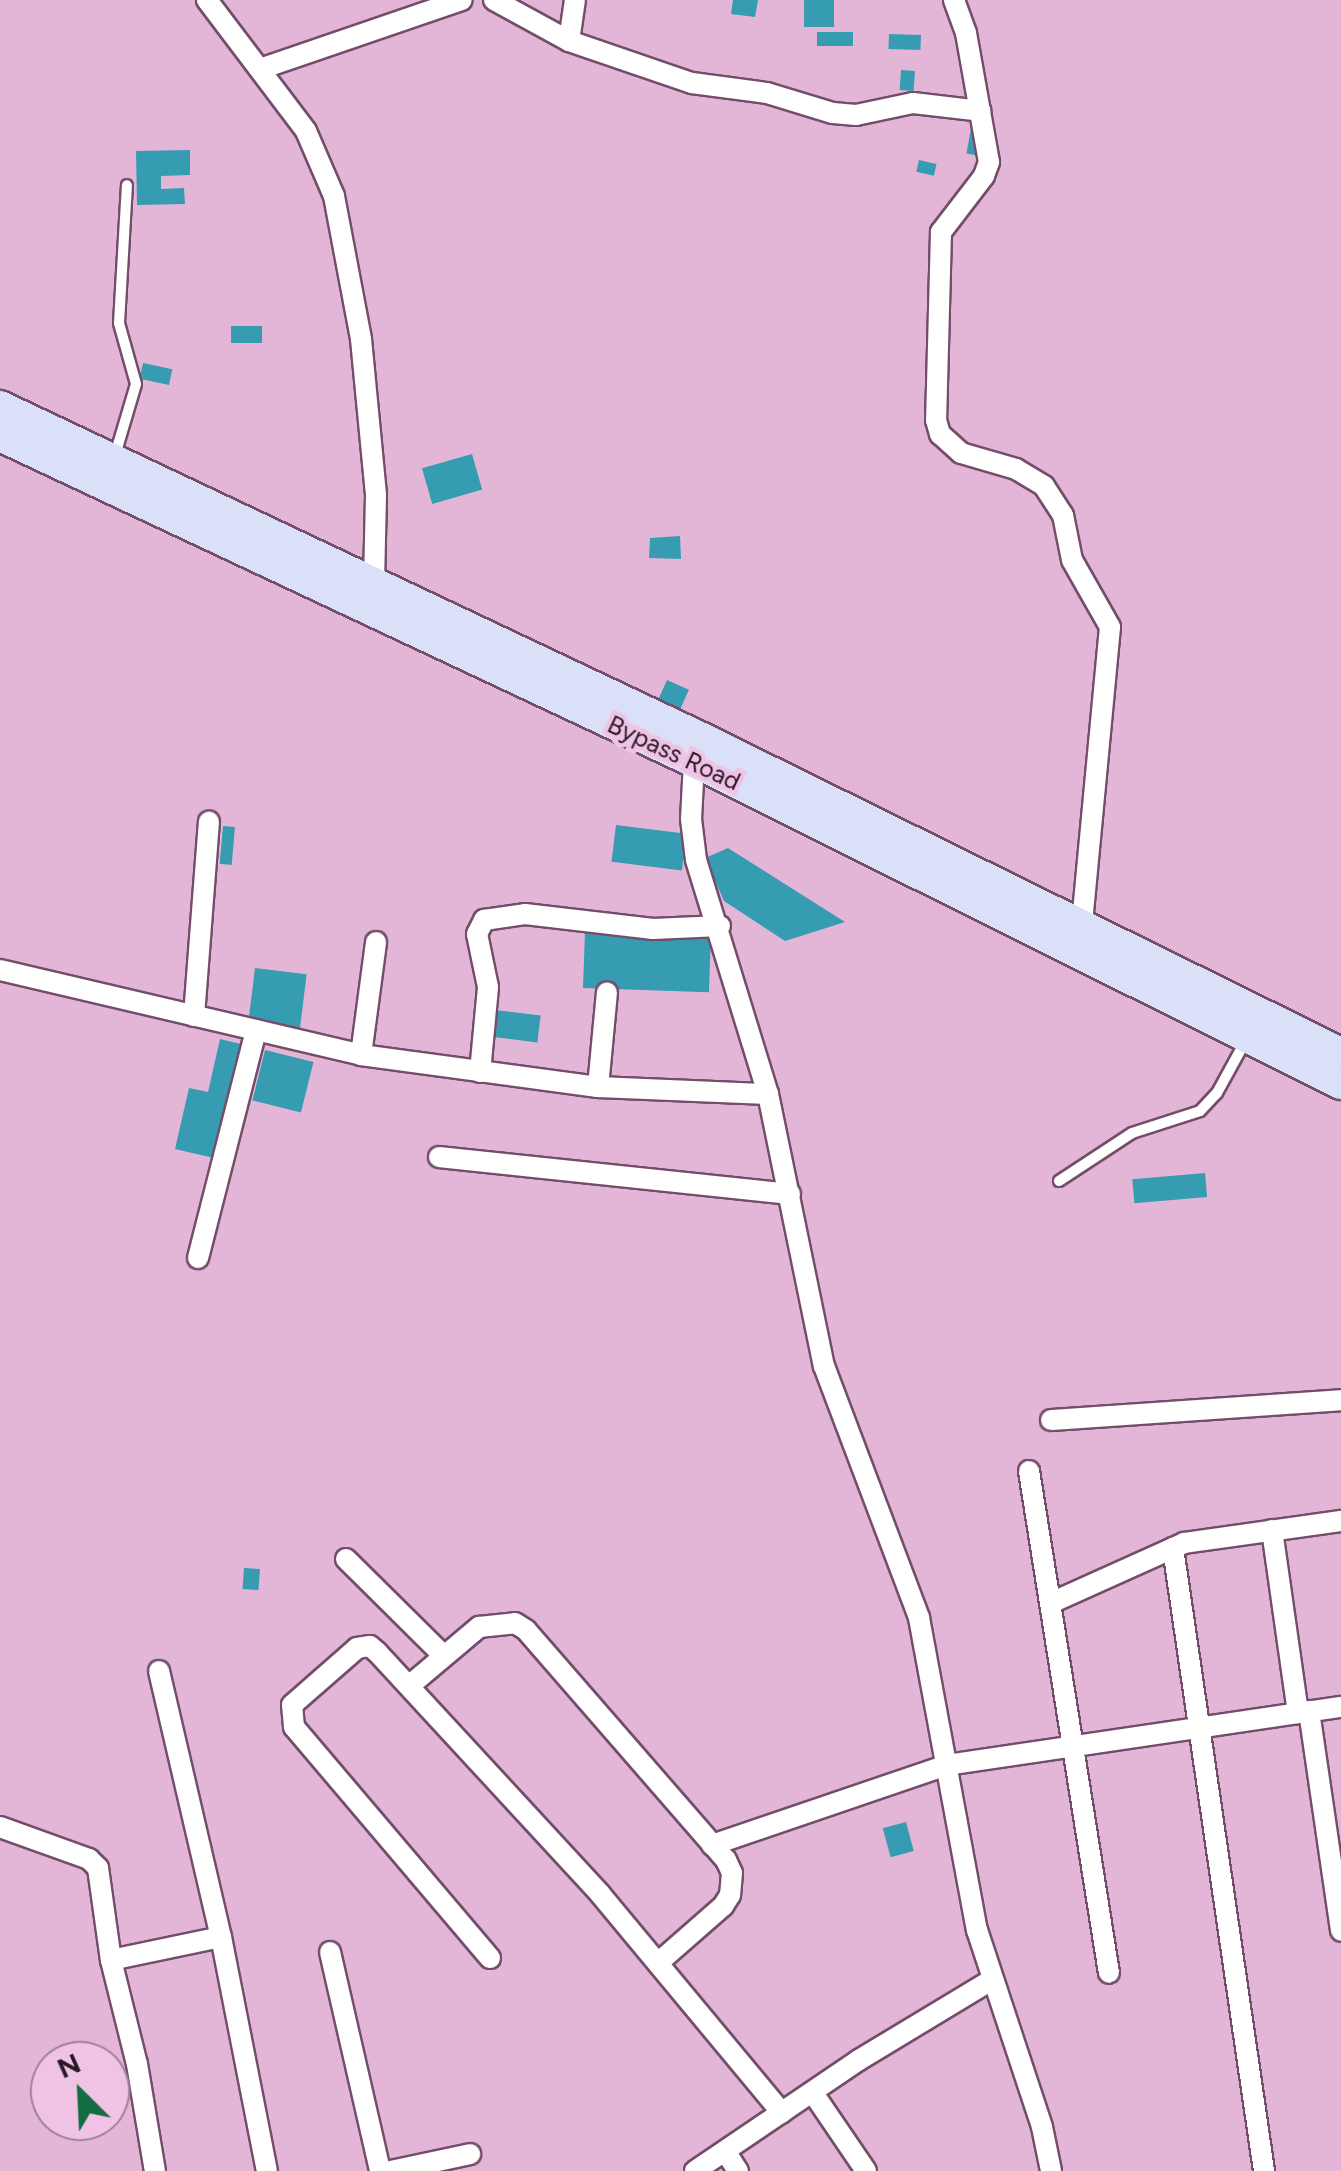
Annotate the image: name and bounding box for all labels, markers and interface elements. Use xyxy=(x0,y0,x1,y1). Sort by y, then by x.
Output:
street label: Bypass Road xyxy=(603,709,745,797)
north arrow xyxy=(30,2041,130,2141)
text: N xyxy=(52,2045,85,2085)

